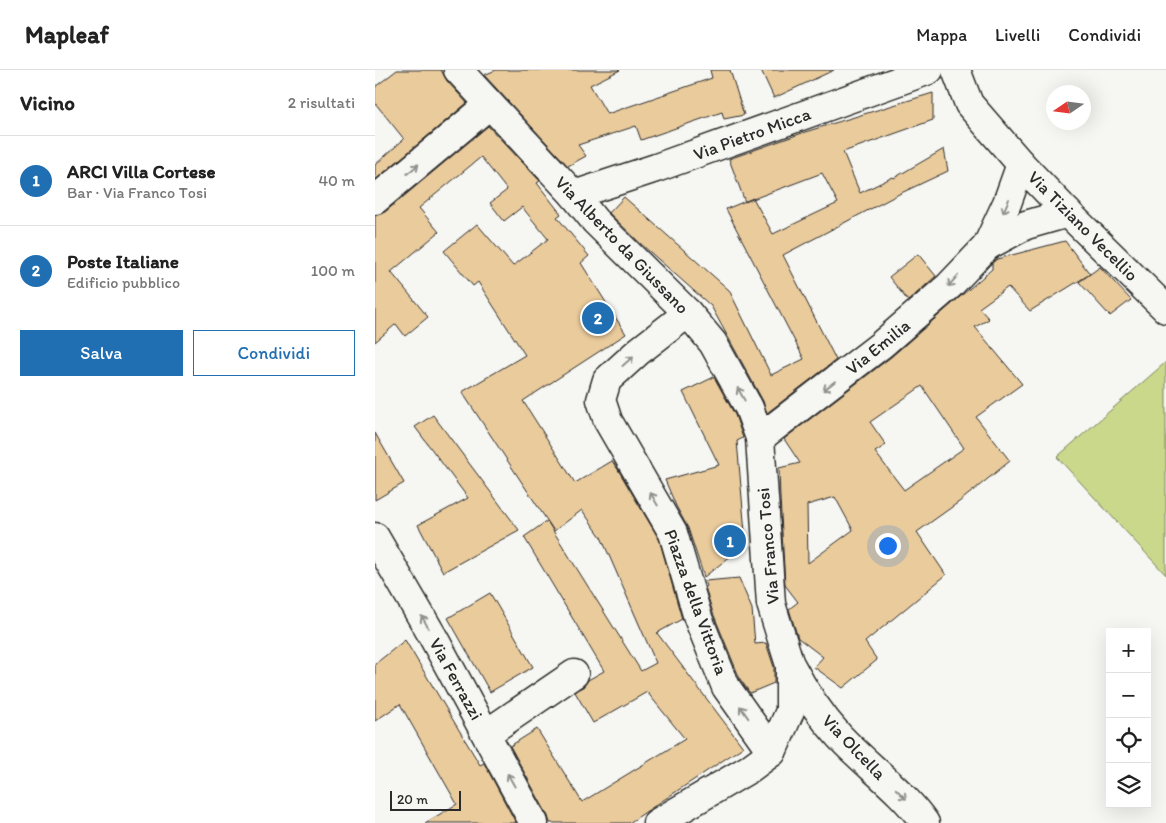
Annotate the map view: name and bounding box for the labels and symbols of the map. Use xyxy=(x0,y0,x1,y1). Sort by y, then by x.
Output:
north arrow xyxy=(1046,85,1091,130)
street label: Via Pietro Micca xyxy=(690,102,814,165)
one-way arrow xyxy=(406,163,419,175)
street label: Via Tiziano Vecellio xyxy=(1023,166,1143,286)
street label: Via Alberto da Giussano xyxy=(550,171,694,319)
one-way arrow xyxy=(1000,198,1010,213)
one-way arrow xyxy=(948,274,960,287)
pin: 2 xyxy=(582,299,614,337)
street label: Via Emilia xyxy=(841,314,915,380)
one-way arrow xyxy=(622,355,635,367)
one-way arrow xyxy=(823,380,836,391)
one-way arrow xyxy=(736,386,746,401)
street label: Via Franco Tosi xyxy=(752,487,784,605)
one-way arrow xyxy=(648,493,658,507)
pin: 1 xyxy=(714,522,746,560)
street label: Piazza della Vittoria xyxy=(659,526,733,678)
your location xyxy=(875,533,901,559)
one-way arrow xyxy=(419,616,429,630)
street label: Via Ferrazzi xyxy=(424,634,488,724)
one-way arrow xyxy=(739,705,749,719)
street label: Via Olcella xyxy=(817,710,891,785)
one-way arrow xyxy=(506,773,515,788)
scale bar xyxy=(390,788,461,811)
one-way arrow xyxy=(895,788,907,800)

